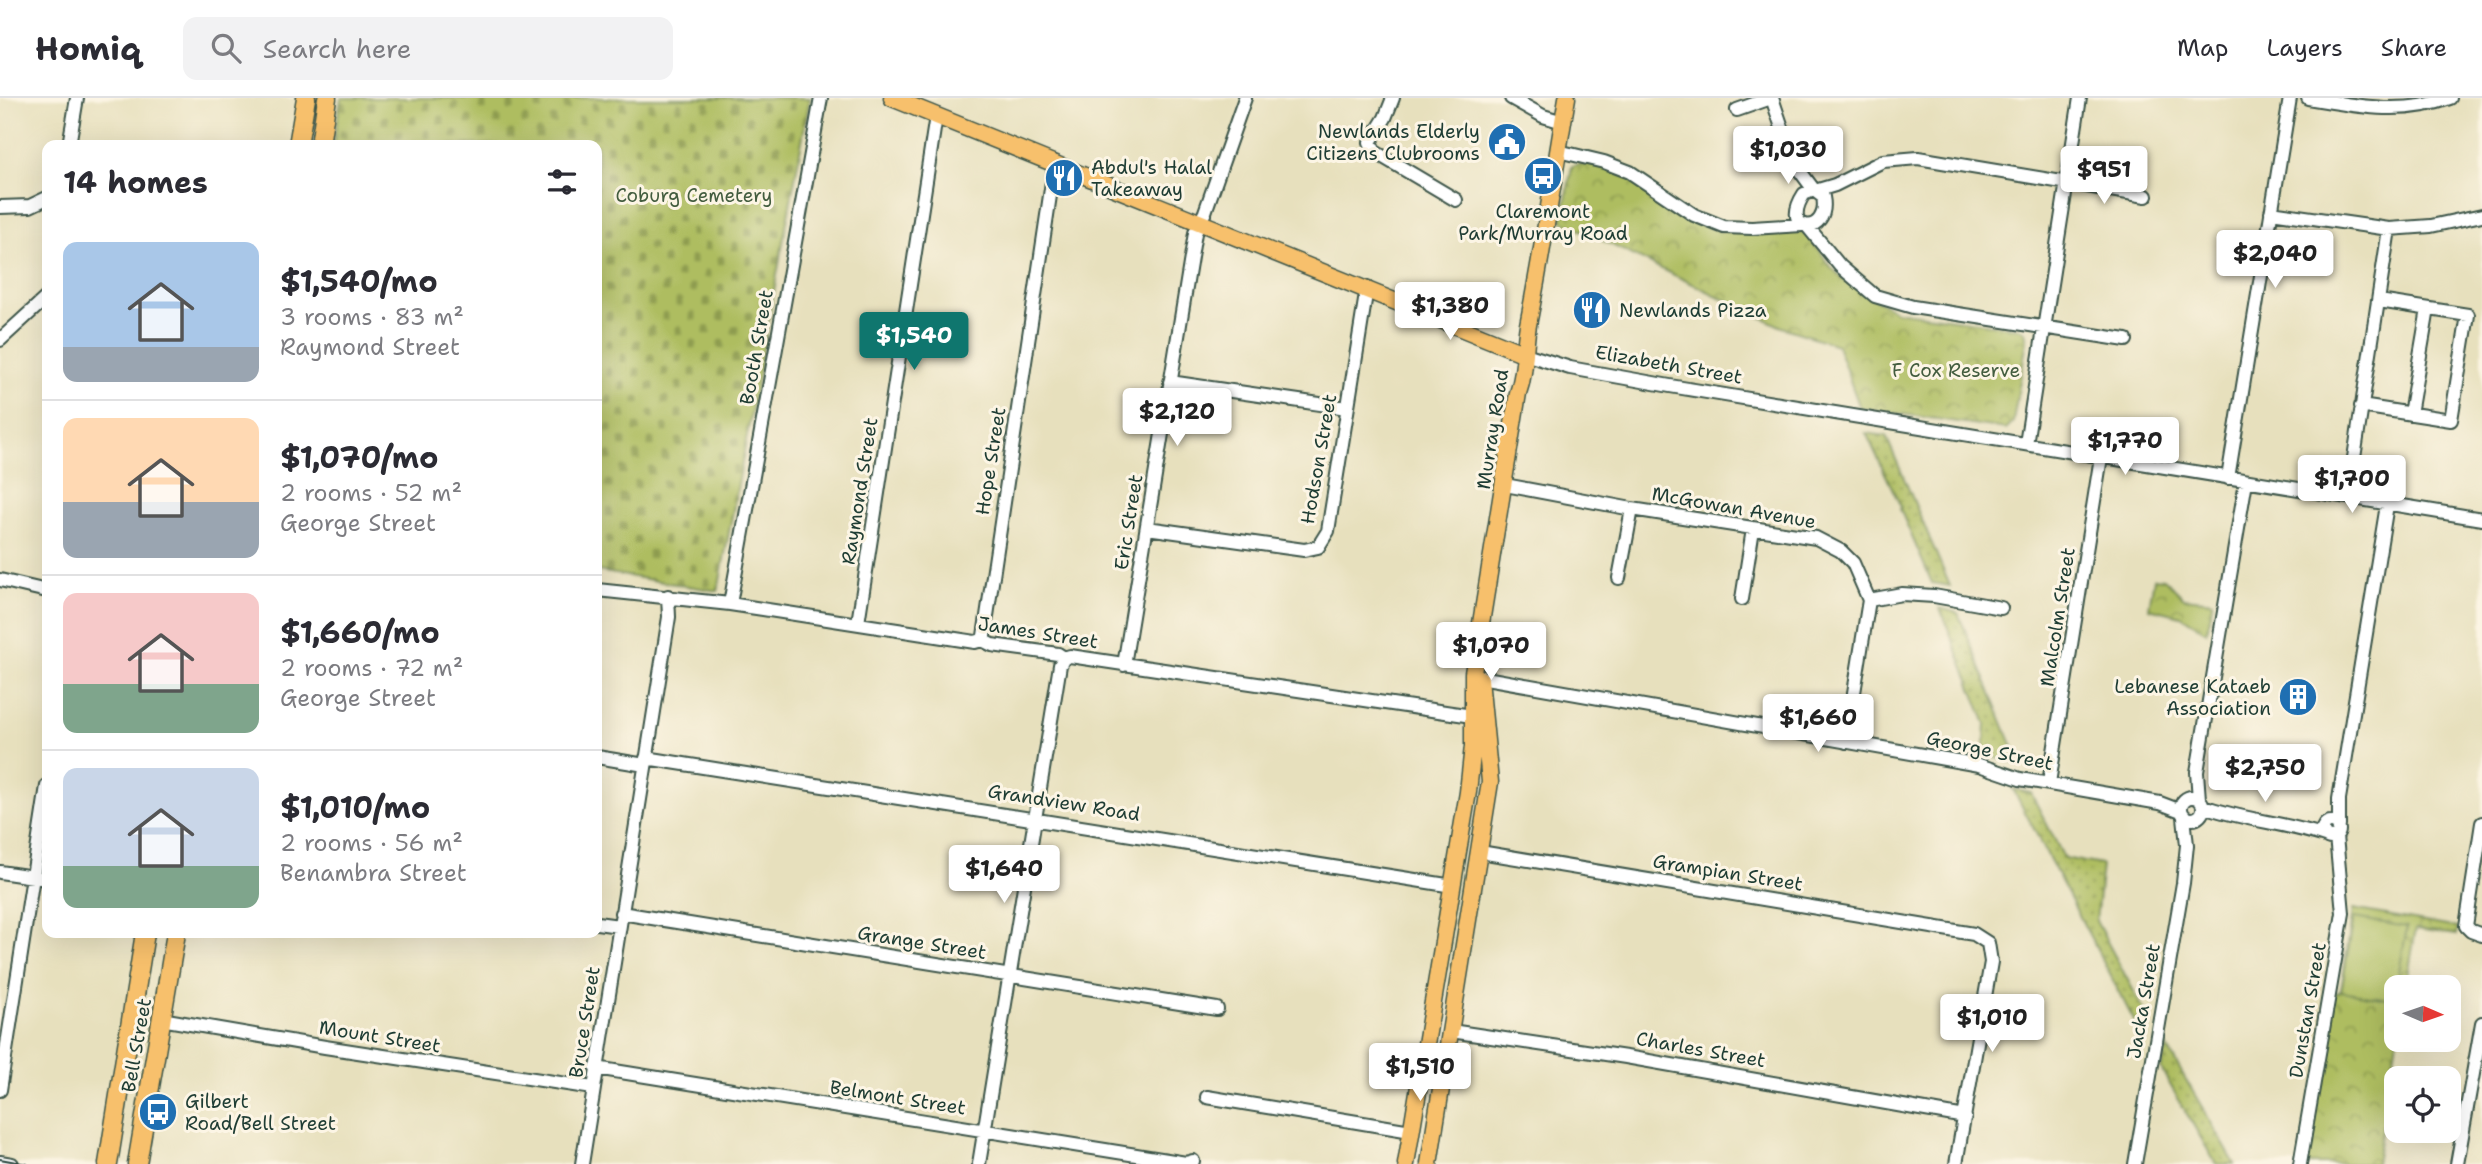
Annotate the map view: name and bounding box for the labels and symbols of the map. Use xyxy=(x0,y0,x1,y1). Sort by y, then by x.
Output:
place label: Newlands Elderly Citizens Clubrooms xyxy=(1306,119,1480,166)
public building icon: Newlands Elderly Citizens Clubrooms xyxy=(1486,121,1528,163)
pin: $1,030 xyxy=(1731,126,1845,186)
pin: $951 xyxy=(2063,146,2145,206)
place label: Abdul's Halal Takeaway xyxy=(1091,155,1212,202)
bus stop icon: Claremont Park/Murray Road xyxy=(1522,155,1564,197)
restaurant icon: Abdul's Halal Takeaway xyxy=(1043,157,1085,199)
park label: Coburg Cemetery xyxy=(615,183,773,208)
place label: Claremont Park/Murray Road xyxy=(1458,199,1628,246)
pin: $2,040 xyxy=(2218,230,2332,290)
pin: $1,380 xyxy=(1393,282,1507,342)
street label: Booth Street xyxy=(734,288,779,406)
restaurant icon: Newlands Pizza xyxy=(1571,289,1613,331)
place label: Newlands Pizza xyxy=(1619,298,1767,323)
pin: $1,540 xyxy=(857,313,971,372)
street label: Elizabeth Street xyxy=(1594,339,1744,390)
park label: F Cox Reserve xyxy=(1892,358,2020,383)
street label: Murray Road xyxy=(1471,367,1514,491)
pin: $2,120 xyxy=(1120,388,1234,448)
street label: Hodson Street xyxy=(1295,392,1342,526)
street label: Hope Street xyxy=(970,405,1011,517)
street label: Raymond Street xyxy=(836,416,883,567)
pin: $1,770 xyxy=(2068,418,2182,477)
pin: $1,700 xyxy=(2295,456,2409,515)
street label: Eric Street xyxy=(1109,472,1148,572)
street label: McGowan Avenue xyxy=(1650,481,1818,534)
street label: Malcolm Street xyxy=(2034,546,2081,688)
street label: James Street xyxy=(976,611,1100,654)
pin: $1,070 xyxy=(1434,622,1548,682)
place label: Lebanese Kataeb Association xyxy=(2114,674,2271,721)
building icon: Lebanese Kataeb Association xyxy=(2277,676,2319,718)
pin: $1,660 xyxy=(1761,694,1875,754)
street label: George Street xyxy=(1924,725,2056,776)
pin: $2,750 xyxy=(2208,744,2322,804)
street label: Grandview Road xyxy=(986,778,1142,827)
pin: $1,640 xyxy=(947,846,1061,905)
street label: Grampian Street xyxy=(1651,848,1805,897)
street label: Grange Street xyxy=(856,920,988,965)
street label: Dunstan Street xyxy=(2283,940,2332,1080)
street label: Jacka Street xyxy=(2121,941,2166,1061)
street label: Bruce Street xyxy=(563,964,606,1080)
north arrow xyxy=(2384,975,2460,1052)
pin: $1,010 xyxy=(1935,995,2049,1054)
street label: Bell Street xyxy=(116,996,157,1094)
street label: Mount Street xyxy=(317,1015,442,1058)
street label: Charles Street xyxy=(1634,1026,1768,1073)
pin: $1,510 xyxy=(1363,1044,1477,1103)
street label: Belmont Street xyxy=(828,1074,968,1121)
place label: Gilbert Road/Bell Street xyxy=(185,1089,336,1136)
bus stop icon: Gilbert Road/Bell Street xyxy=(137,1091,179,1133)

